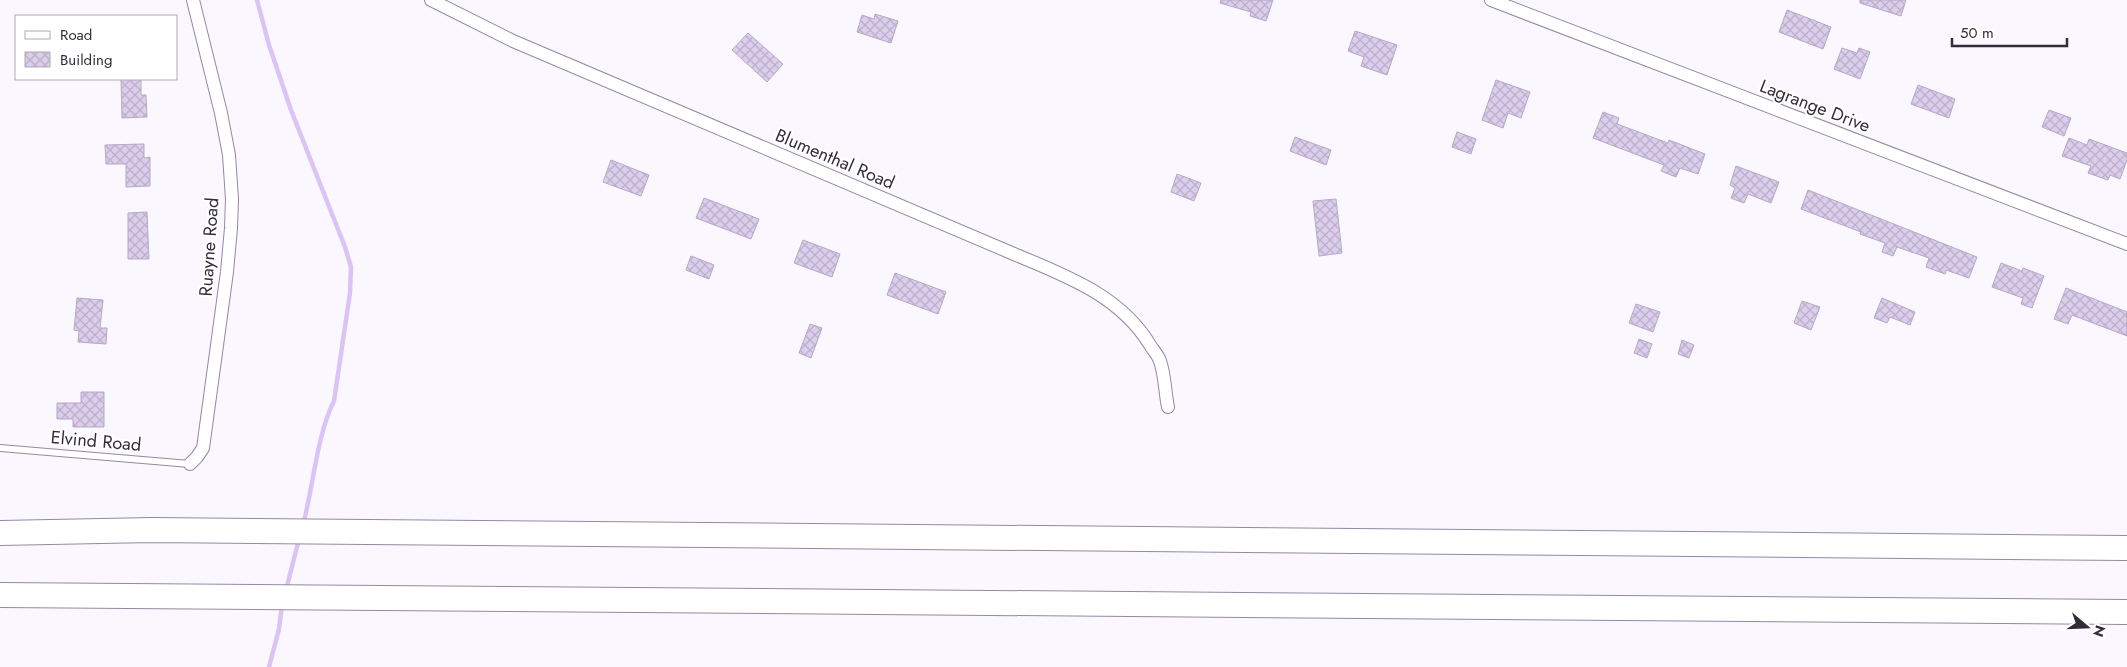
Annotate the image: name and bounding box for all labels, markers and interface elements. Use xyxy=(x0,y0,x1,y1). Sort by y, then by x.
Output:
legend xyxy=(15,15,178,80)
scale bar xyxy=(1952,15,2067,47)
text: 50 m xyxy=(1960,22,1994,44)
text: Road xyxy=(60,24,92,46)
text: Building xyxy=(60,49,112,71)
street label: Lagrange Drive xyxy=(1756,73,1874,139)
street label: Blumenthal Road xyxy=(771,122,899,196)
street label: Ruayne Road xyxy=(193,197,225,297)
street label: Elvind Road xyxy=(50,424,142,458)
north arrow xyxy=(2062,602,2112,652)
text: N xyxy=(2088,623,2111,640)

